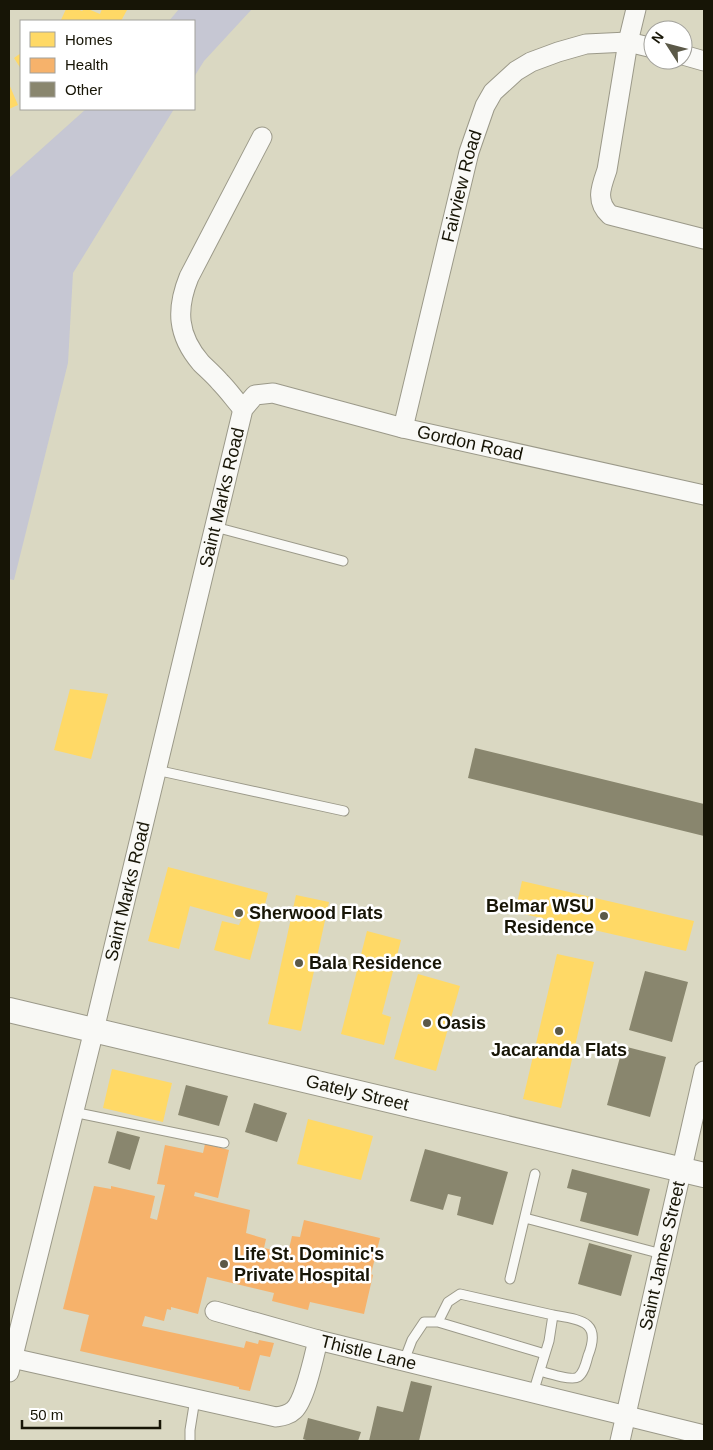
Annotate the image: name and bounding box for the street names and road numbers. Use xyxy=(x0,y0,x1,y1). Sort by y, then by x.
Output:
street label: Fairview Road xyxy=(438,127,486,244)
street label: Gordon Road xyxy=(415,421,525,464)
street label: Saint Marks Road xyxy=(195,426,248,569)
street label: Saint Marks Road xyxy=(101,819,154,963)
street label: Gately Street xyxy=(304,1071,411,1115)
street label: Saint James Street xyxy=(635,1179,689,1332)
street label: Thistle Lane xyxy=(318,1331,419,1374)

